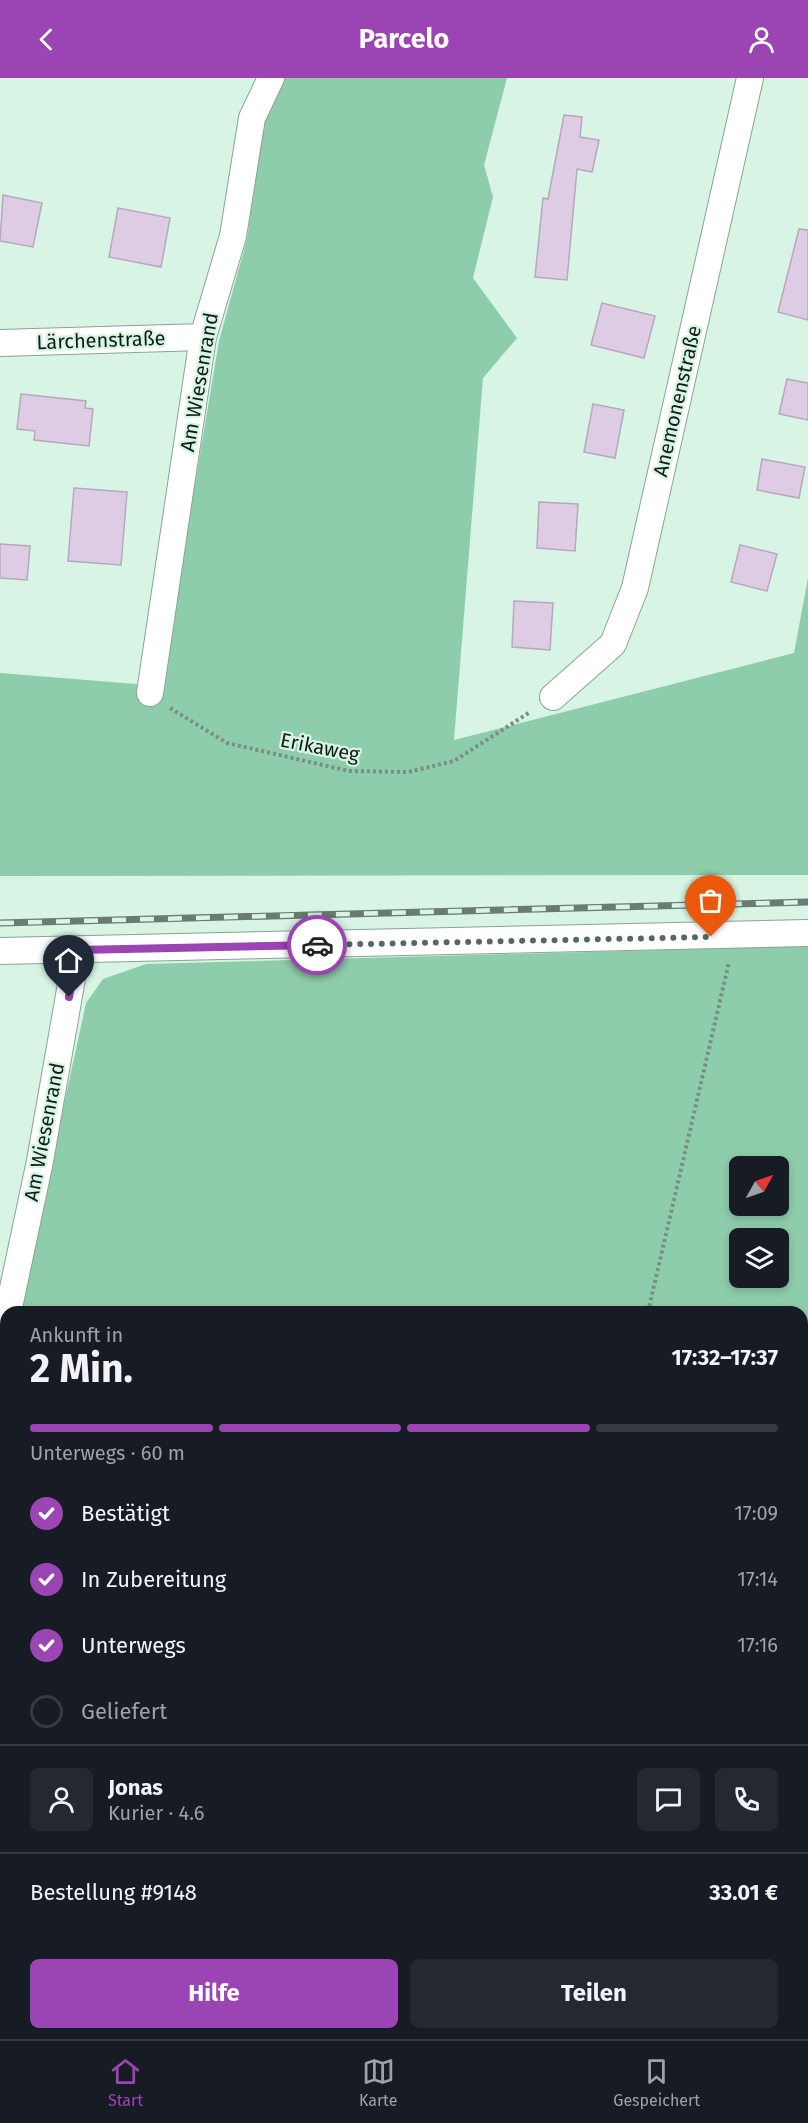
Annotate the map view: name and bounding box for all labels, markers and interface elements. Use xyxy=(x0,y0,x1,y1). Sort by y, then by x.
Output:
icon: back xyxy=(30,23,63,56)
text: Parcelo xyxy=(359,23,449,55)
icon: person xyxy=(745,23,778,56)
street label: Am Wiesenrand xyxy=(175,311,223,453)
street label: Anemonenstraße xyxy=(648,323,706,479)
street label: Lärchenstraße xyxy=(36,326,166,354)
street label: Erikaweg xyxy=(278,728,362,767)
pin xyxy=(685,875,736,937)
icon: bag xyxy=(694,884,727,917)
courier xyxy=(287,915,347,975)
icon: car xyxy=(301,929,334,962)
pin xyxy=(43,935,94,997)
icon: home xyxy=(52,944,85,977)
street label: Am Wiesenrand xyxy=(19,1061,69,1203)
north arrow xyxy=(729,1156,789,1216)
map controls xyxy=(729,1156,789,1288)
button: layers xyxy=(729,1228,789,1288)
text: Ankunft in xyxy=(30,1323,123,1347)
text: 17:32–17:37 xyxy=(672,1344,778,1371)
text: 2 Min. xyxy=(30,1346,133,1392)
text: Unterwegs · 60 m xyxy=(30,1441,185,1465)
icon: check xyxy=(30,1497,63,1530)
text: Bestätigt xyxy=(81,1500,170,1527)
text: 17:09 xyxy=(734,1501,778,1525)
icon: check xyxy=(30,1563,63,1596)
text: In Zubereitung xyxy=(81,1566,226,1593)
text: 17:14 xyxy=(737,1567,778,1591)
icon: check xyxy=(30,1629,63,1662)
text: Unterwegs xyxy=(81,1632,186,1659)
text: 17:16 xyxy=(737,1633,778,1657)
text: Geliefert xyxy=(81,1698,167,1725)
button: person xyxy=(30,1768,93,1831)
button: chat xyxy=(637,1768,700,1831)
button: phone xyxy=(715,1768,778,1831)
text: Jonas xyxy=(108,1774,163,1801)
text: Kurier · 4.6 xyxy=(108,1801,205,1825)
text: Bestellung #9148 xyxy=(30,1879,197,1906)
text: 33.01 € xyxy=(709,1879,778,1906)
button: Hilfe xyxy=(30,1959,398,2028)
button: Teilen xyxy=(410,1959,778,2028)
tab: Start xyxy=(108,2055,143,2110)
tab: Karte xyxy=(359,2055,397,2110)
tab: Gespeichert xyxy=(613,2055,700,2110)

